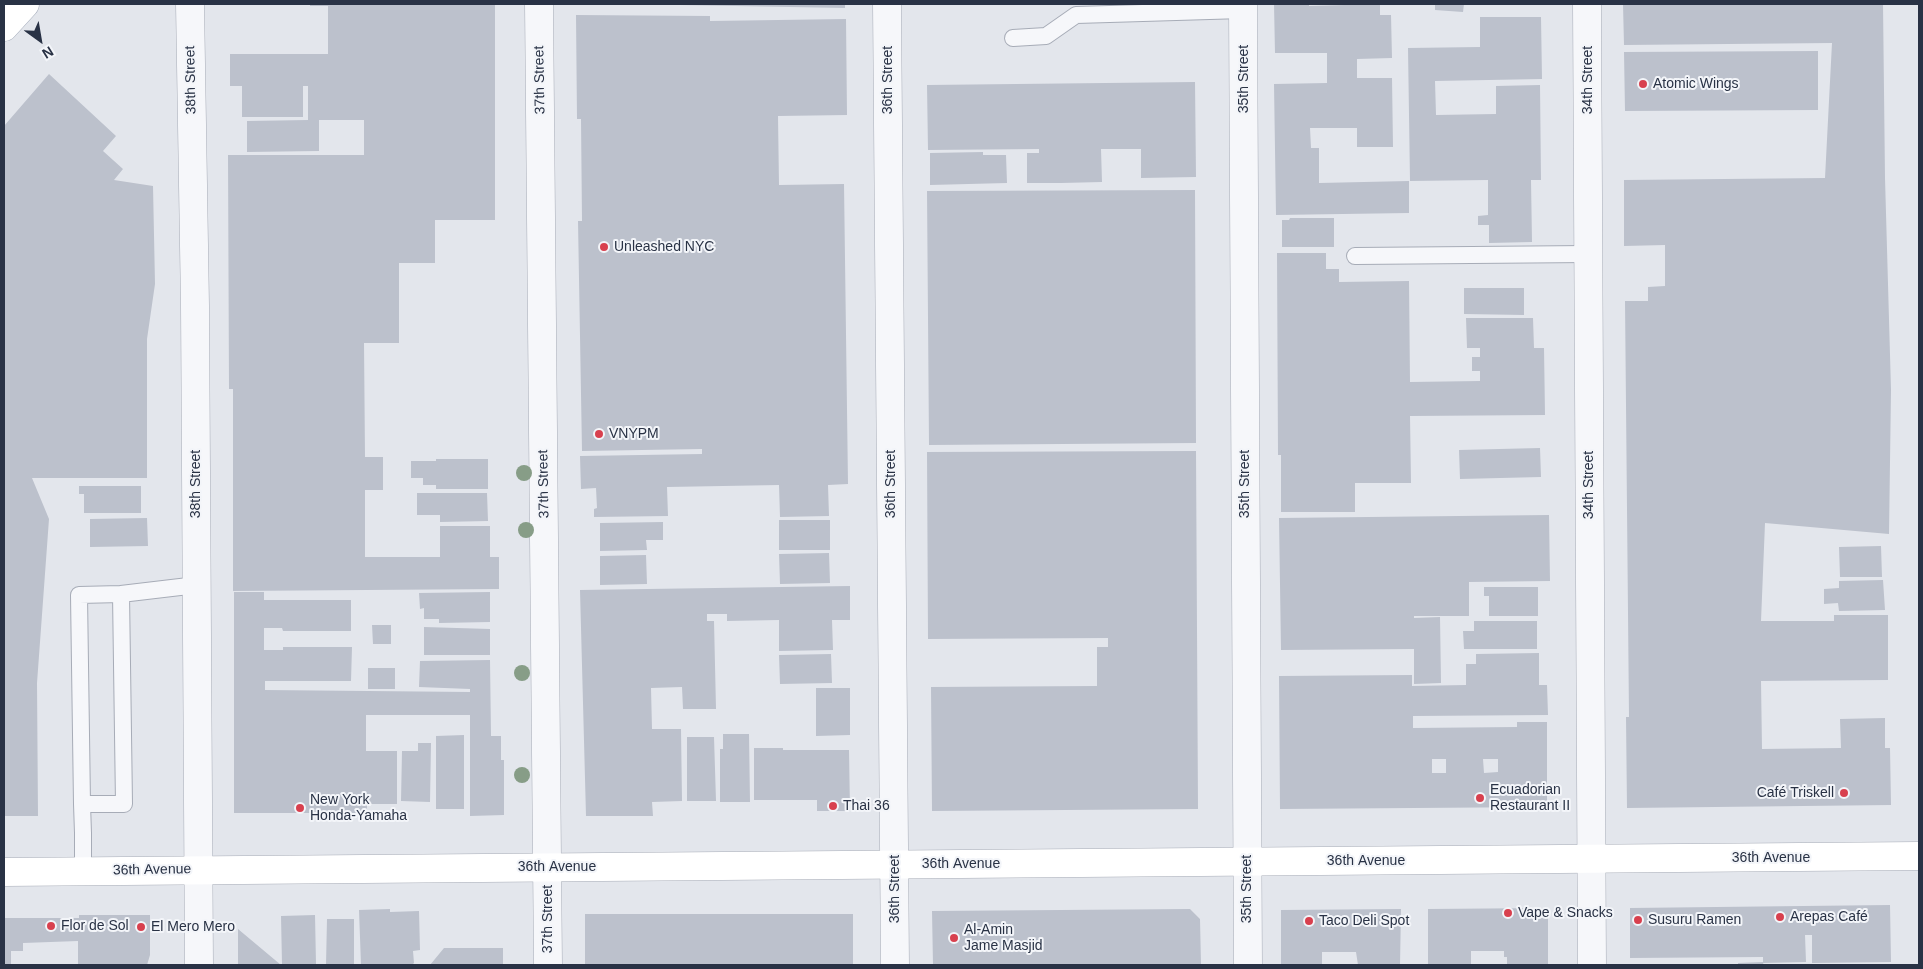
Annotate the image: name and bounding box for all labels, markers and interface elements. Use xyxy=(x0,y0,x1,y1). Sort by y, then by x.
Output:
north arrow xyxy=(15,15,65,65)
text: N xyxy=(39,43,56,62)
street label: 35th Street xyxy=(1236,45,1252,113)
street label: 38th Street xyxy=(182,46,200,114)
street label: 37th Street xyxy=(531,46,549,114)
street label: 36th Street xyxy=(880,46,896,114)
street label: 34th Street xyxy=(1580,46,1596,114)
place label: Atomic Wings xyxy=(1653,76,1739,92)
marker: Atomic Wings xyxy=(1637,78,1649,90)
place label: Unleashed NYC xyxy=(614,239,714,255)
marker: Unleashed NYC xyxy=(598,241,610,253)
place label: VNYPM xyxy=(609,426,659,442)
marker: VNYPM xyxy=(593,428,605,440)
street label: 38th Street xyxy=(188,450,204,518)
street label: 37th Street xyxy=(535,450,553,518)
street label: 36th Street xyxy=(883,450,899,518)
street label: 35th Street xyxy=(1237,450,1253,518)
street label: 34th Street xyxy=(1581,451,1597,519)
place label: Ecuadorian Restaurant II xyxy=(1490,782,1570,814)
place label: Café Triskell xyxy=(1757,785,1834,801)
marker: Café Triskell xyxy=(1838,787,1850,799)
place label: New York Honda-Yamaha xyxy=(310,792,407,824)
marker: Ecuadorian Restaurant II xyxy=(1474,792,1486,804)
place label: Thai 36 xyxy=(843,798,890,814)
marker: Thai 36 xyxy=(827,800,839,812)
marker: New York Honda-Yamaha xyxy=(294,802,306,814)
street label: 36th Avenue xyxy=(1732,850,1810,866)
street label: 36th Avenue xyxy=(1327,853,1405,869)
street label: 36th Street xyxy=(887,855,903,923)
street label: 35th Street xyxy=(1239,855,1255,923)
street label: 36th Avenue xyxy=(922,856,1000,872)
street label: 36th Avenue xyxy=(518,859,596,875)
street label: 36th Avenue xyxy=(113,861,191,879)
street label: 37th Street xyxy=(540,885,556,953)
place label: Vape & Snacks xyxy=(1518,905,1613,921)
marker: Vape & Snacks xyxy=(1502,907,1514,919)
place label: Arepas Café xyxy=(1790,909,1868,925)
marker: Arepas Café xyxy=(1774,911,1786,923)
place label: Susuru Ramen xyxy=(1648,912,1741,928)
place label: Taco Deli Spot xyxy=(1319,913,1409,929)
marker: Susuru Ramen xyxy=(1632,914,1644,926)
marker: Taco Deli Spot xyxy=(1303,915,1315,927)
place label: Flor de Sol xyxy=(61,918,129,934)
place label: El Mero Mero xyxy=(151,919,235,935)
marker: Flor de Sol xyxy=(45,920,57,932)
marker: El Mero Mero xyxy=(135,921,147,933)
place label: Al-Amin Jame Masjid xyxy=(964,922,1043,954)
marker: Al-Amin Jame Masjid xyxy=(948,932,960,944)

